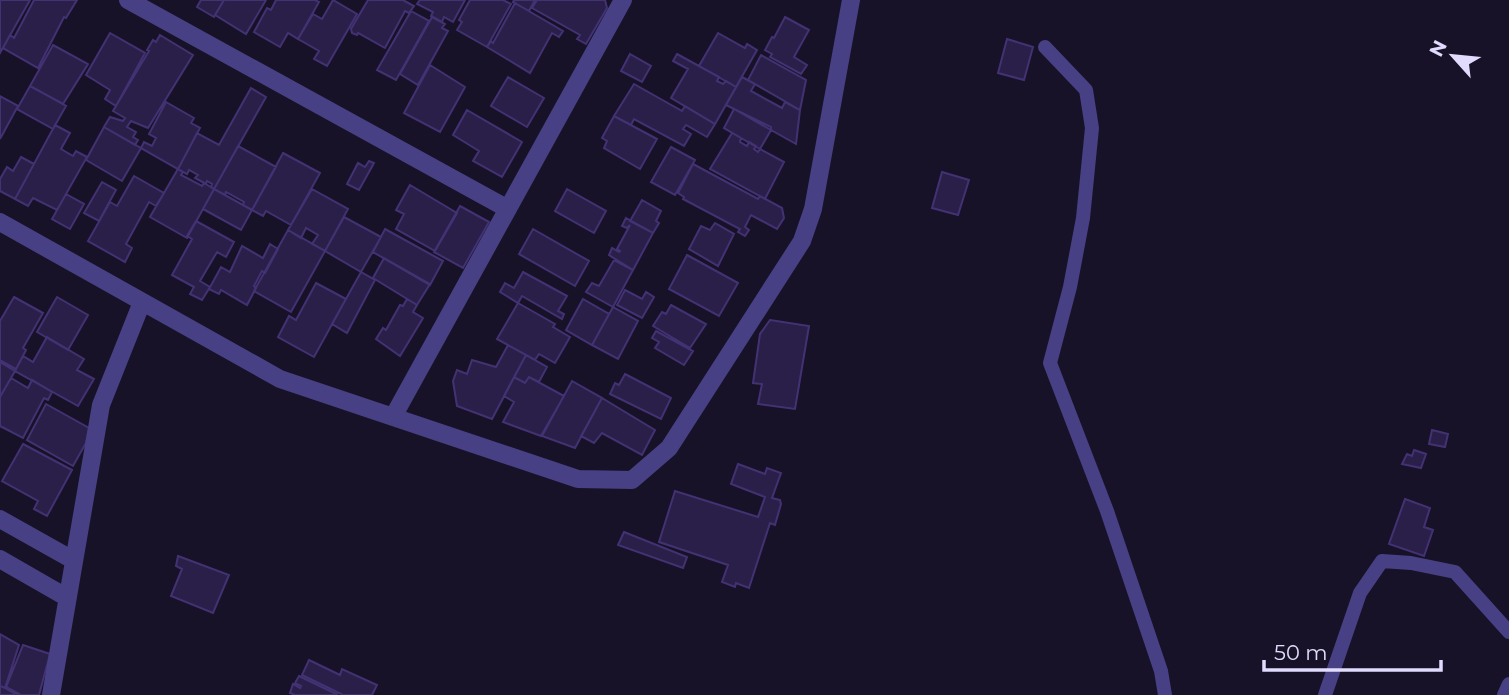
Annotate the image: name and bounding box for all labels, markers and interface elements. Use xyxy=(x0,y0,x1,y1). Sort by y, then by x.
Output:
north arrow xyxy=(1418,21,1488,91)
text: N xyxy=(1425,36,1452,61)
scale bar xyxy=(1264,628,1441,672)
text: 50 m xyxy=(1274,640,1328,665)

